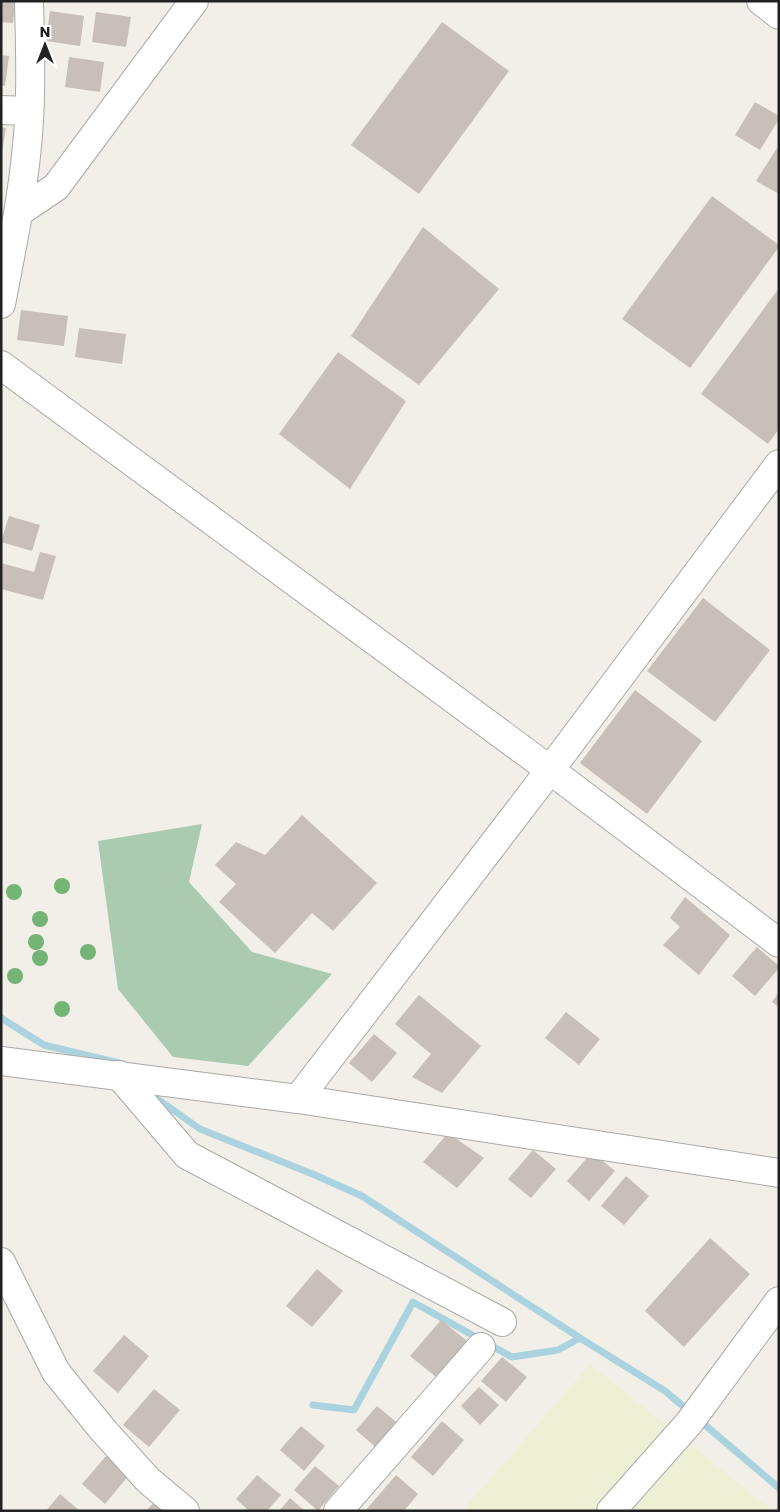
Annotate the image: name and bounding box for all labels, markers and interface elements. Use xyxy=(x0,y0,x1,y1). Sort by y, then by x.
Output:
north arrow xyxy=(20,20,70,70)
text: N xyxy=(40,22,50,42)

